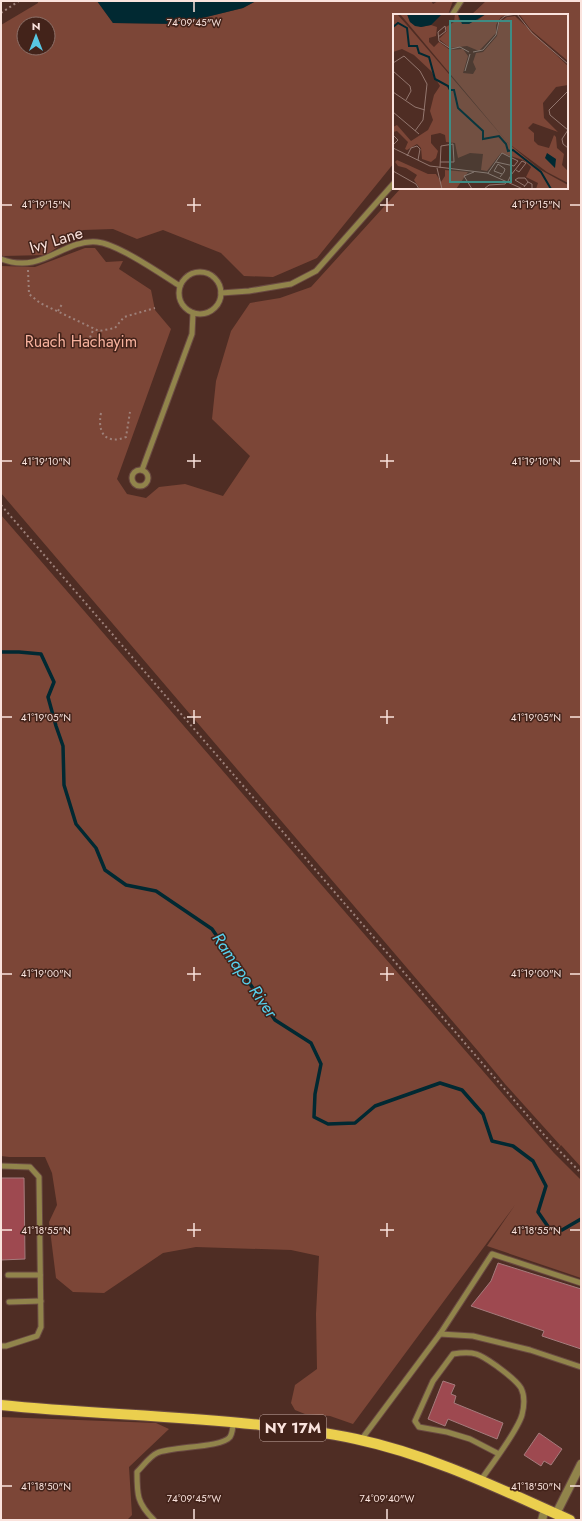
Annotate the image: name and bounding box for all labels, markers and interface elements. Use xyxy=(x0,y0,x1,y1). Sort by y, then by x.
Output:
inset map xyxy=(393,14,568,189)
text: 74°09'45"W xyxy=(167,15,221,30)
north arrow xyxy=(16,16,56,56)
text: N xyxy=(32,18,40,34)
text: 41°19'15"N xyxy=(22,197,70,212)
text: 41°19'15"N xyxy=(512,197,560,212)
street label: Ivy Lane xyxy=(26,221,86,259)
park label: Ruach Hachayim xyxy=(25,330,137,353)
text: 41°19'10"N xyxy=(21,454,71,469)
text: 41°19'10"N xyxy=(511,454,561,469)
text: 41°19'05"N xyxy=(21,710,71,725)
text: 41°19'05"N xyxy=(511,710,561,725)
water label: Ramapo River xyxy=(207,928,284,1024)
text: 41°19'00"N xyxy=(21,966,71,981)
text: 41°19'00"N xyxy=(511,966,561,981)
text: 41°18'55"N xyxy=(21,1223,71,1238)
text: 41°18'55"N xyxy=(511,1223,561,1238)
road number: NY 17M xyxy=(260,1415,326,1441)
text: 41°18'50"N xyxy=(21,1479,71,1494)
text: 41°18'50"N xyxy=(511,1479,561,1494)
text: 74°09'45"W xyxy=(167,1491,221,1506)
text: 74°09'40"W xyxy=(360,1491,415,1506)

